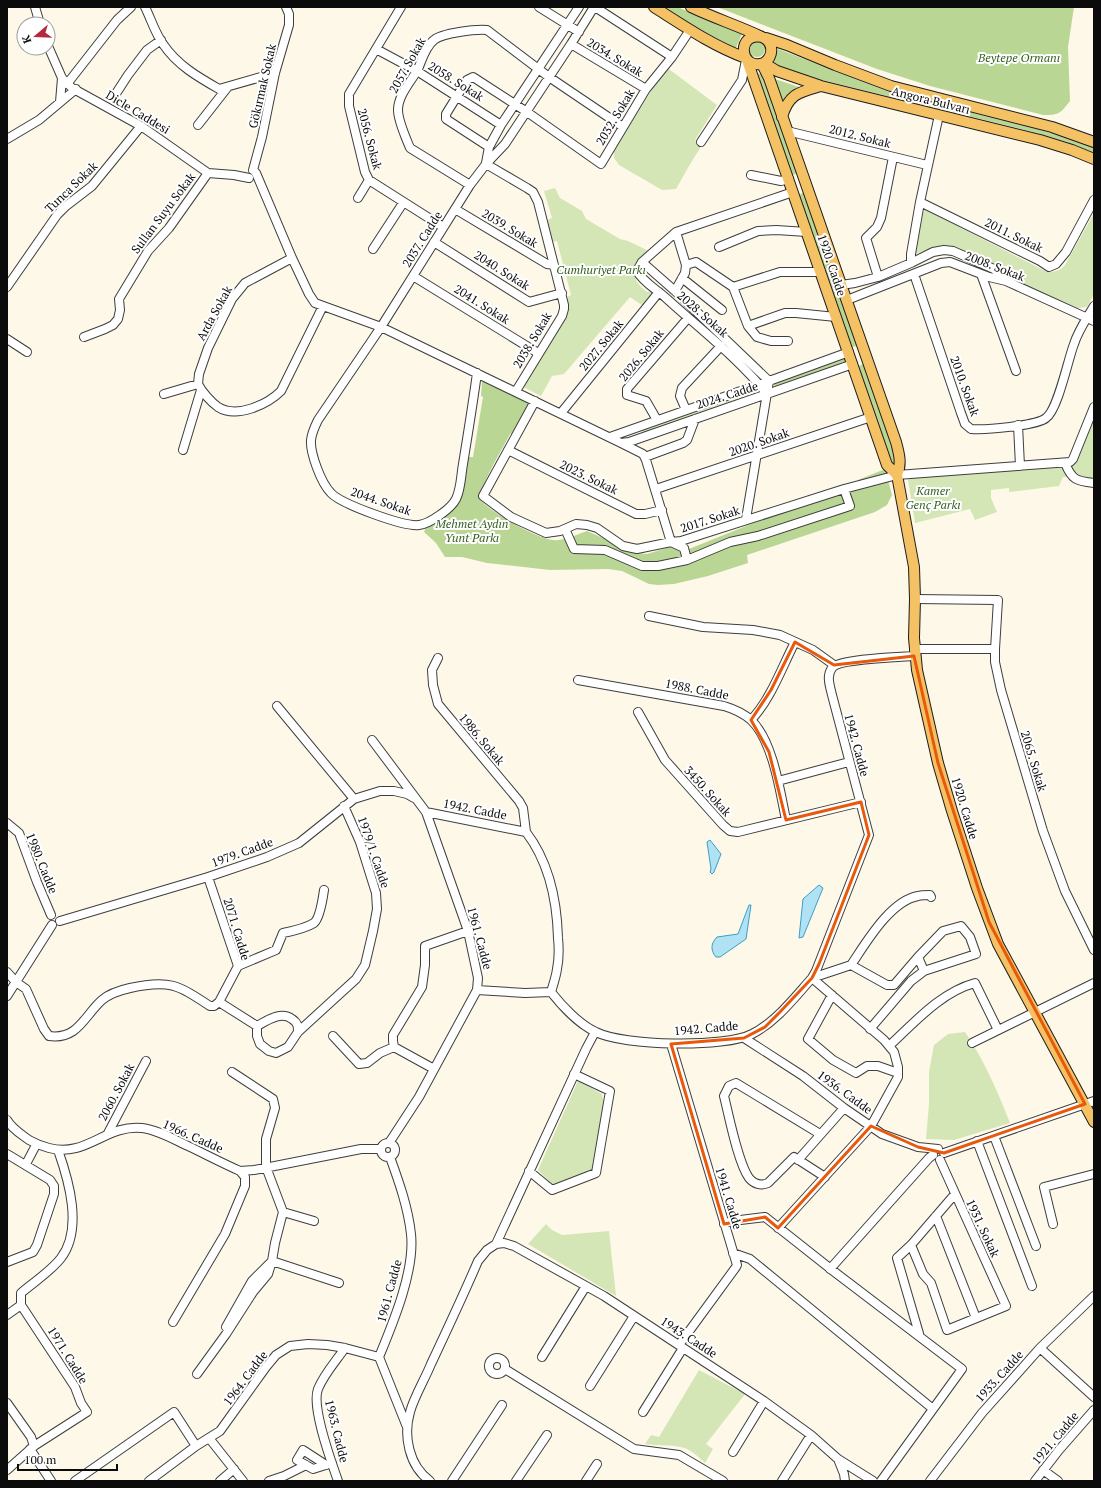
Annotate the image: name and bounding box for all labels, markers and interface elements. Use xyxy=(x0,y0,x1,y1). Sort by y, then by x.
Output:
north arrow xyxy=(16,16,56,56)
text: K xyxy=(19,33,34,45)
street label: 2057. Sokak xyxy=(385,34,429,96)
street label: 2034. Sokak xyxy=(584,34,647,80)
street label: Gökırmak Sokak xyxy=(245,41,279,130)
park label: Beytepe Ormanı xyxy=(977,50,1060,65)
street label: 2058. Sokak xyxy=(425,58,487,104)
street label: Angora Bulvarı xyxy=(890,83,972,117)
street label: 2032. Sokak xyxy=(592,85,638,148)
street label: Dicle Caddesi xyxy=(103,87,173,137)
street label: 2056. Sokak xyxy=(355,107,386,172)
street label: 2012. Sokak xyxy=(828,121,893,151)
street label: Tunca Sokak xyxy=(42,158,101,216)
street label: Sullan Suyu Sokak xyxy=(128,169,199,256)
street label: 2039. Sokak xyxy=(479,205,542,251)
street label: 2037. Cadde xyxy=(399,208,445,270)
street label: 2011. Sokak xyxy=(982,214,1046,256)
street label: 1920. Cadde xyxy=(814,232,850,298)
street label: 2040. Sokak xyxy=(471,247,533,293)
street label: 2008. Sokak xyxy=(963,248,1028,285)
park label: Cumhuriyet Parkı xyxy=(556,262,646,277)
street label: 2041. Sokak xyxy=(451,281,513,327)
street label: Arda Sokak xyxy=(193,282,235,343)
street label: 2028. Sokak xyxy=(674,288,732,341)
street label: 2038. Sokak xyxy=(509,308,555,371)
street label: 2027. Sokak xyxy=(576,316,627,374)
street label: 2026. Sokak xyxy=(615,325,667,384)
street label: 2010. Sokak xyxy=(947,354,983,419)
street label: 2024. Cadde xyxy=(694,378,760,412)
street label: 2020. Sokak xyxy=(727,424,792,459)
street label: 2023. Sokak xyxy=(557,456,621,498)
park label: Kamer Genç Parkı xyxy=(905,483,961,513)
street label: 2044. Sokak xyxy=(349,484,414,519)
street label: 2017. Sokak xyxy=(678,502,742,536)
park label: Mehmet Aydın Yunt Parkı xyxy=(435,516,508,545)
street label: 1988. Cadde xyxy=(664,675,730,703)
street label: 1986. Sokak xyxy=(456,710,508,769)
street label: 1942. Cadde xyxy=(841,712,873,778)
street label: 2065. Sokak xyxy=(1018,729,1051,794)
street label: 3450. Sokak xyxy=(681,763,735,820)
street label: 1920. Cadde xyxy=(948,775,982,841)
street label: 1942. Cadde xyxy=(442,795,508,823)
street label: 1979/1. Cadde xyxy=(355,814,393,890)
street label: 1980. Cadde xyxy=(23,830,61,896)
street label: 1979. Cadde xyxy=(209,834,275,870)
street label: 2071. Cadde xyxy=(220,896,254,962)
street label: 1961. Cadde xyxy=(464,905,496,971)
street label: 1942. Cadde xyxy=(673,1018,739,1038)
street label: 2060. Sokak xyxy=(95,1060,138,1123)
street label: 1936. Cadde xyxy=(814,1067,876,1117)
street label: 1966. Cadde xyxy=(160,1116,226,1156)
street label: 1941. Cadde xyxy=(712,1165,746,1231)
street label: 1931. Sokak xyxy=(963,1196,1003,1260)
street label: 1961. Cadde xyxy=(373,1258,405,1324)
street label: 1943. Cadde xyxy=(658,1313,720,1361)
street label: 1971. Cadde xyxy=(45,1324,91,1386)
street label: 1933. Cadde xyxy=(972,1347,1026,1405)
street label: 1964. Cadde xyxy=(220,1348,270,1408)
street label: 1963. Cadde xyxy=(322,1398,352,1464)
street label: 1921. Cadde xyxy=(1029,1408,1081,1468)
scale bar xyxy=(18,1446,117,1472)
text: 100 m xyxy=(24,1452,57,1467)

